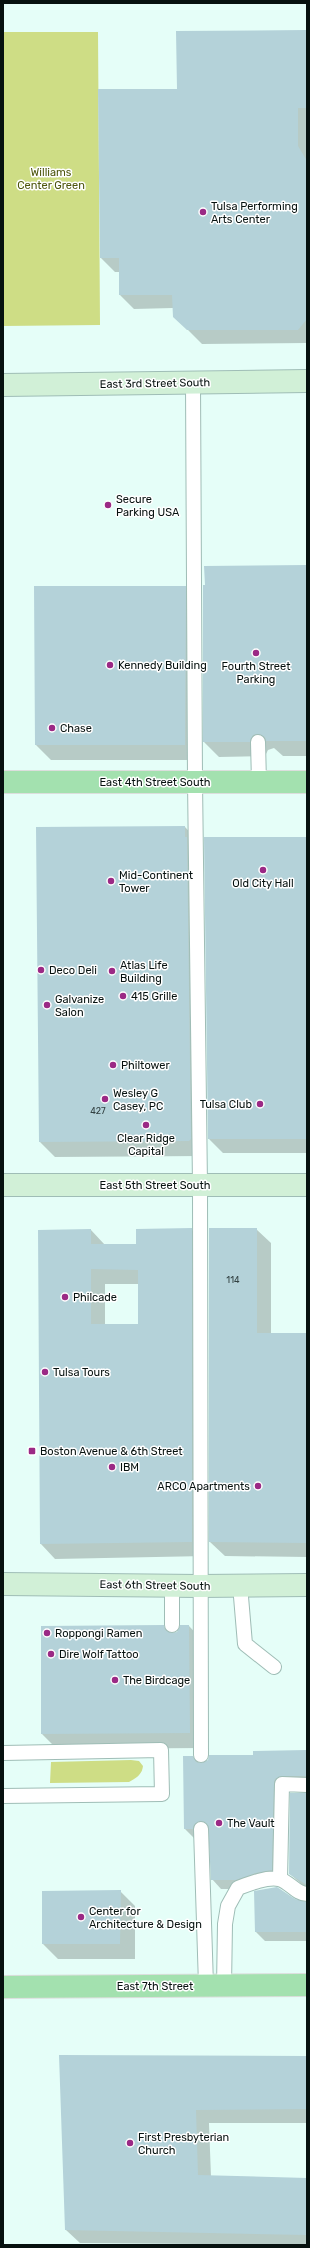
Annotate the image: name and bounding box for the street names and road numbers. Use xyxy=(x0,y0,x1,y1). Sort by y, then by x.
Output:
street label: East 3rd Street South xyxy=(100,376,210,391)
street label: East 4th Street South xyxy=(99,776,211,789)
street label: East 5th Street South xyxy=(100,1179,210,1192)
street label: East 6th Street South xyxy=(99,1578,211,1593)
street label: East 7th Street xyxy=(117,1980,194,1993)

